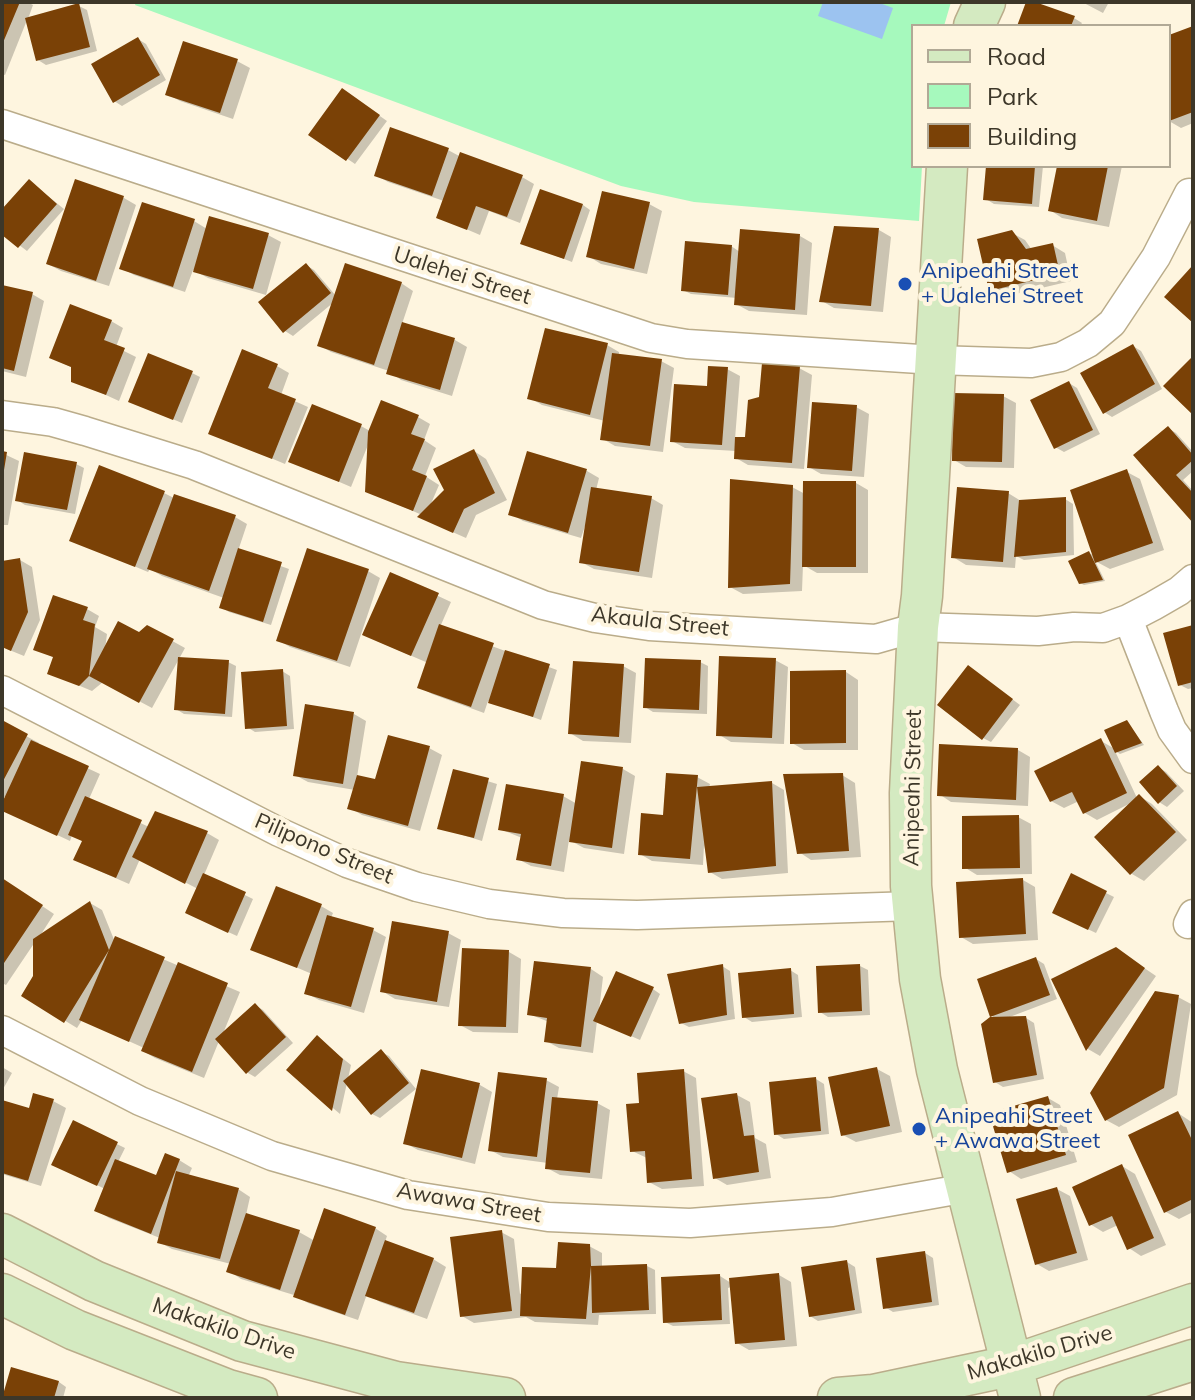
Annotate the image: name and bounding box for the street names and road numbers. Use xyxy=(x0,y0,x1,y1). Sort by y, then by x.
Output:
street label: Ualehei Street xyxy=(390,241,534,311)
street label: Akaula Street xyxy=(590,602,730,642)
street label: Anipeahi Street xyxy=(898,709,928,867)
street label: Pilipono Street xyxy=(251,808,397,890)
street label: Awawa Street xyxy=(395,1177,543,1229)
street label: Makakilo Drive xyxy=(149,1292,299,1366)
street label: Makakilo Drive xyxy=(964,1320,1116,1386)

